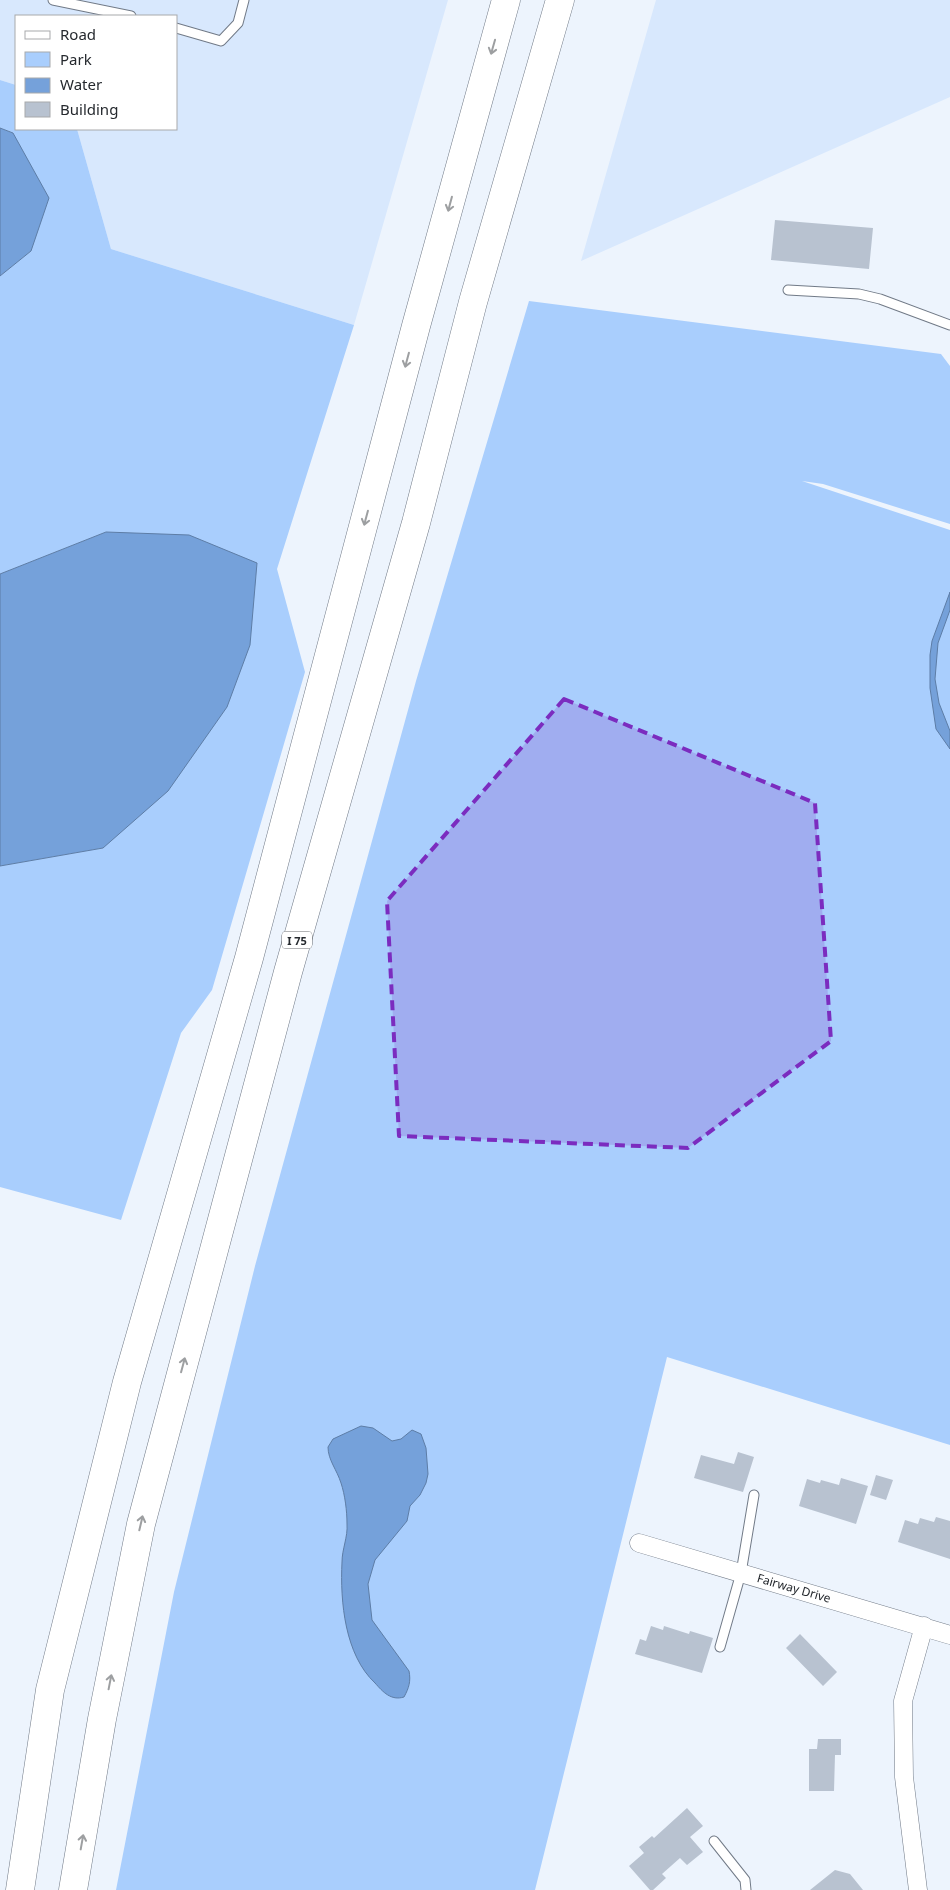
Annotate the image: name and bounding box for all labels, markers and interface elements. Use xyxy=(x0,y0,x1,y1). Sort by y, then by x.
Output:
legend xyxy=(15,15,178,130)
text: Road xyxy=(60,24,96,44)
one-way arrow xyxy=(487,38,497,54)
text: Park xyxy=(60,49,92,69)
text: Water xyxy=(60,74,102,94)
text: Building xyxy=(60,99,118,119)
one-way arrow xyxy=(444,195,454,211)
one-way arrow xyxy=(402,352,411,368)
one-way arrow xyxy=(360,509,370,525)
road number: I 75 xyxy=(282,932,312,948)
one-way arrow xyxy=(179,1358,188,1374)
one-way arrow xyxy=(137,1515,146,1531)
street label: Fairway Drive xyxy=(755,1569,833,1607)
one-way arrow xyxy=(105,1674,115,1690)
one-way arrow xyxy=(77,1834,87,1850)

